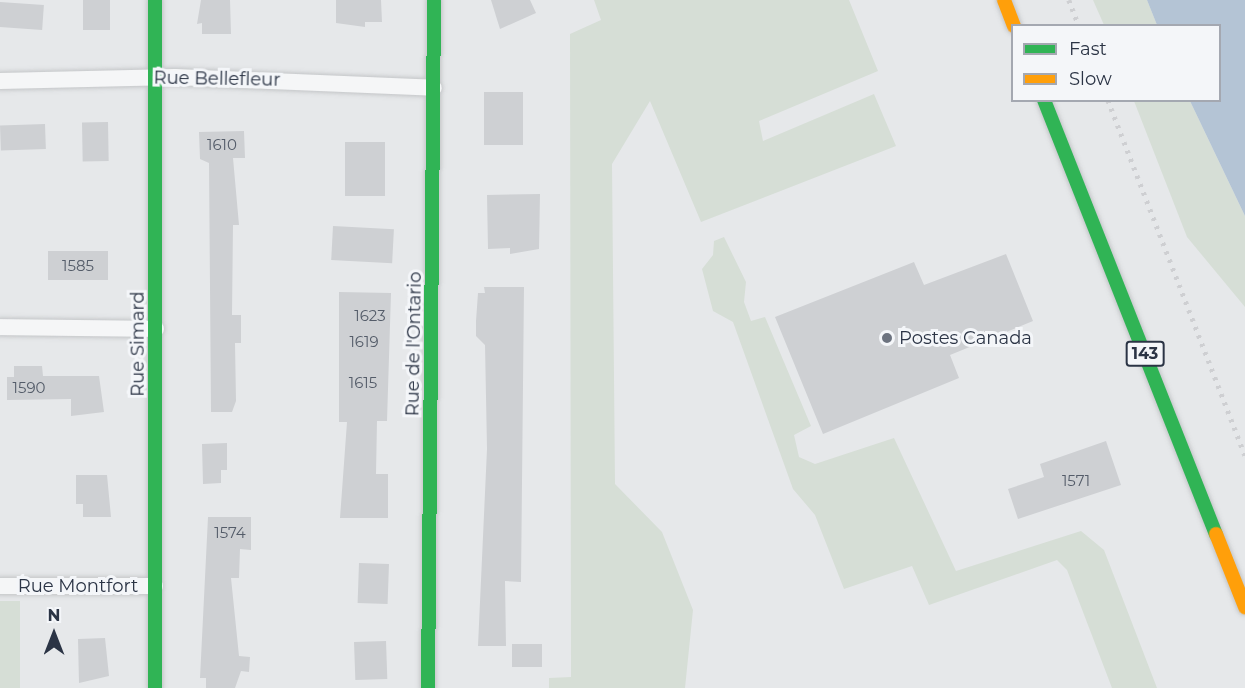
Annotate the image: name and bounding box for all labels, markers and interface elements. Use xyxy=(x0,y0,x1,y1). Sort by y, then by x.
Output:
legend xyxy=(1011,24,1221,102)
text: Fast xyxy=(1069,38,1107,60)
street label: Rue Bellefleur xyxy=(153,67,281,91)
text: Slow xyxy=(1069,68,1112,90)
house number: 1610 xyxy=(207,136,237,154)
house number: 1585 xyxy=(62,257,94,275)
street label: Rue de l'Ontario xyxy=(402,271,426,417)
street label: Rue Simard xyxy=(127,291,149,397)
house number: 1623 xyxy=(354,307,386,325)
place label: Postes Canada xyxy=(899,327,1032,349)
marker: Postes Canada xyxy=(880,331,894,345)
house number: 1619 xyxy=(349,333,379,351)
road number: 143 xyxy=(1126,341,1164,367)
house number: 1615 xyxy=(349,374,377,392)
house number: 1590 xyxy=(13,379,45,397)
house number: 1571 xyxy=(1062,472,1090,490)
house number: 1574 xyxy=(214,524,246,542)
street label: Rue Montfort xyxy=(18,575,138,597)
north arrow xyxy=(24,604,84,664)
text: N xyxy=(48,606,60,625)

